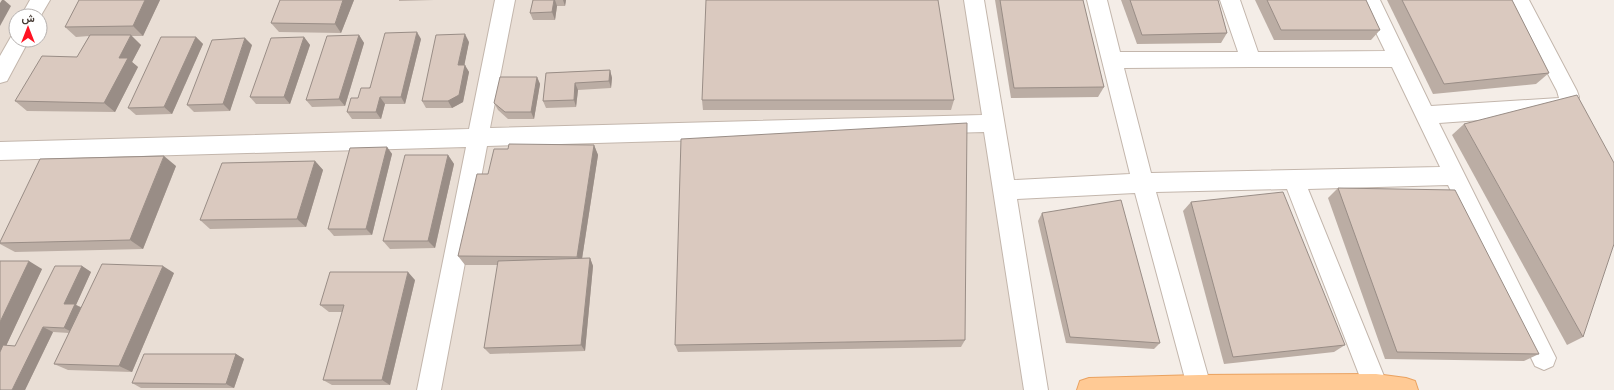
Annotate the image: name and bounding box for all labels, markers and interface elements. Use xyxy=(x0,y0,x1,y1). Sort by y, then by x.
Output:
north arrow xyxy=(8,8,48,48)
text: ش xyxy=(21,12,35,25)

